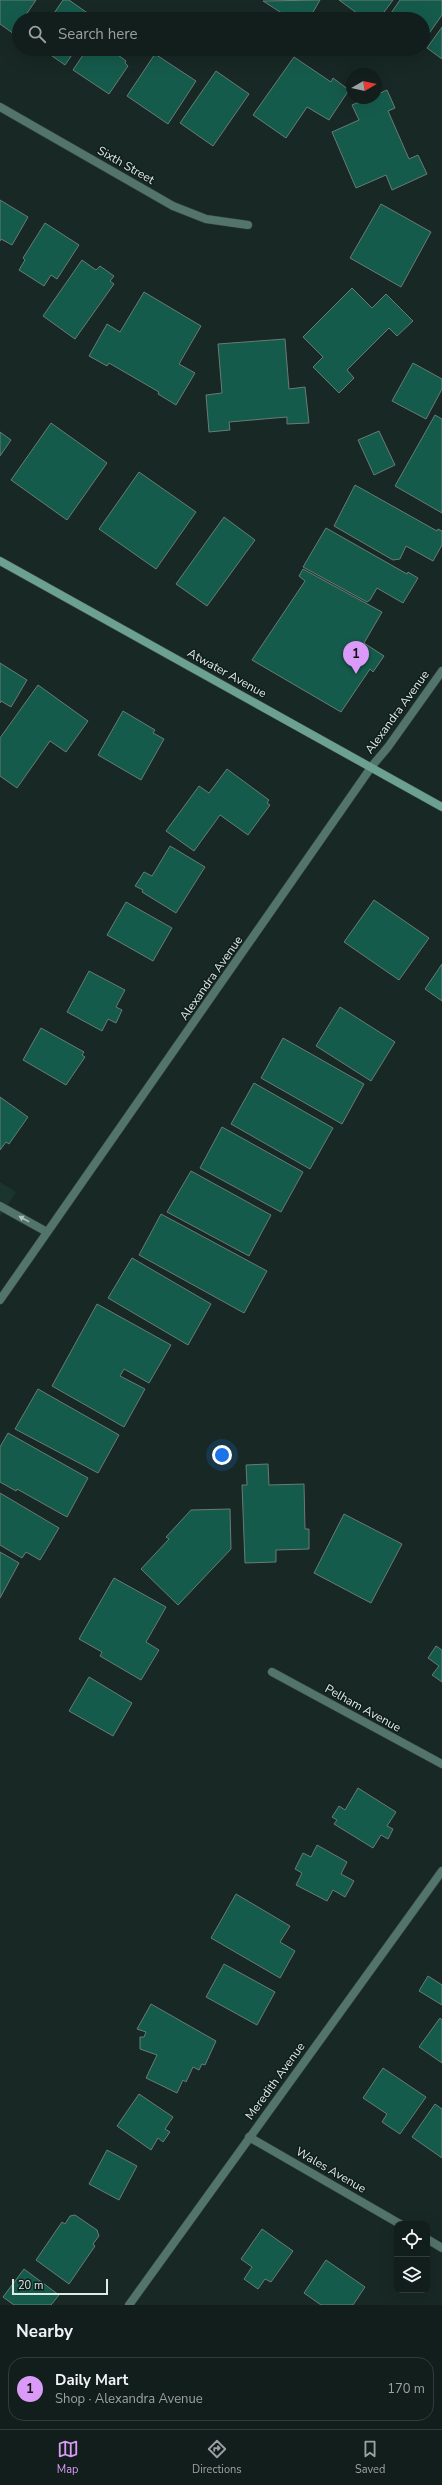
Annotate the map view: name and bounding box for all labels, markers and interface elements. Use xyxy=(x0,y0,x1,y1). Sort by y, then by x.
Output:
search box xyxy=(12,12,430,56)
icon: search xyxy=(26,23,48,45)
text: Search here xyxy=(58,24,138,44)
north arrow xyxy=(346,68,382,104)
street label: Sixth Street xyxy=(95,142,158,188)
pin: 1 xyxy=(343,641,369,674)
street label: Atwater Avenue xyxy=(185,645,269,701)
street label: Alexandra Avenue xyxy=(361,667,433,757)
street label: Alexandra Avenue xyxy=(176,933,246,1023)
one-way arrow xyxy=(18,1216,30,1223)
your location xyxy=(212,1445,232,1465)
street label: Pelham Avenue xyxy=(322,1680,404,1736)
street label: Meredith Avenue xyxy=(241,2039,309,2123)
street label: Wales Avenue xyxy=(293,2143,369,2197)
map controls xyxy=(394,2221,430,2293)
button: locate xyxy=(394,2221,430,2257)
button: layers xyxy=(394,2257,430,2293)
scale bar xyxy=(12,2277,108,2296)
text: 20 m xyxy=(18,2278,43,2293)
text: Nearby xyxy=(16,2320,73,2343)
text: Daily Mart xyxy=(55,2370,128,2390)
text: 1 xyxy=(26,2380,34,2398)
text: 170 m xyxy=(387,2380,425,2398)
text: Shop · Alexandra Avenue xyxy=(55,2390,203,2408)
tab: Map xyxy=(57,2438,79,2477)
tab: Directions xyxy=(192,2438,242,2477)
tab: Saved xyxy=(355,2438,385,2477)

